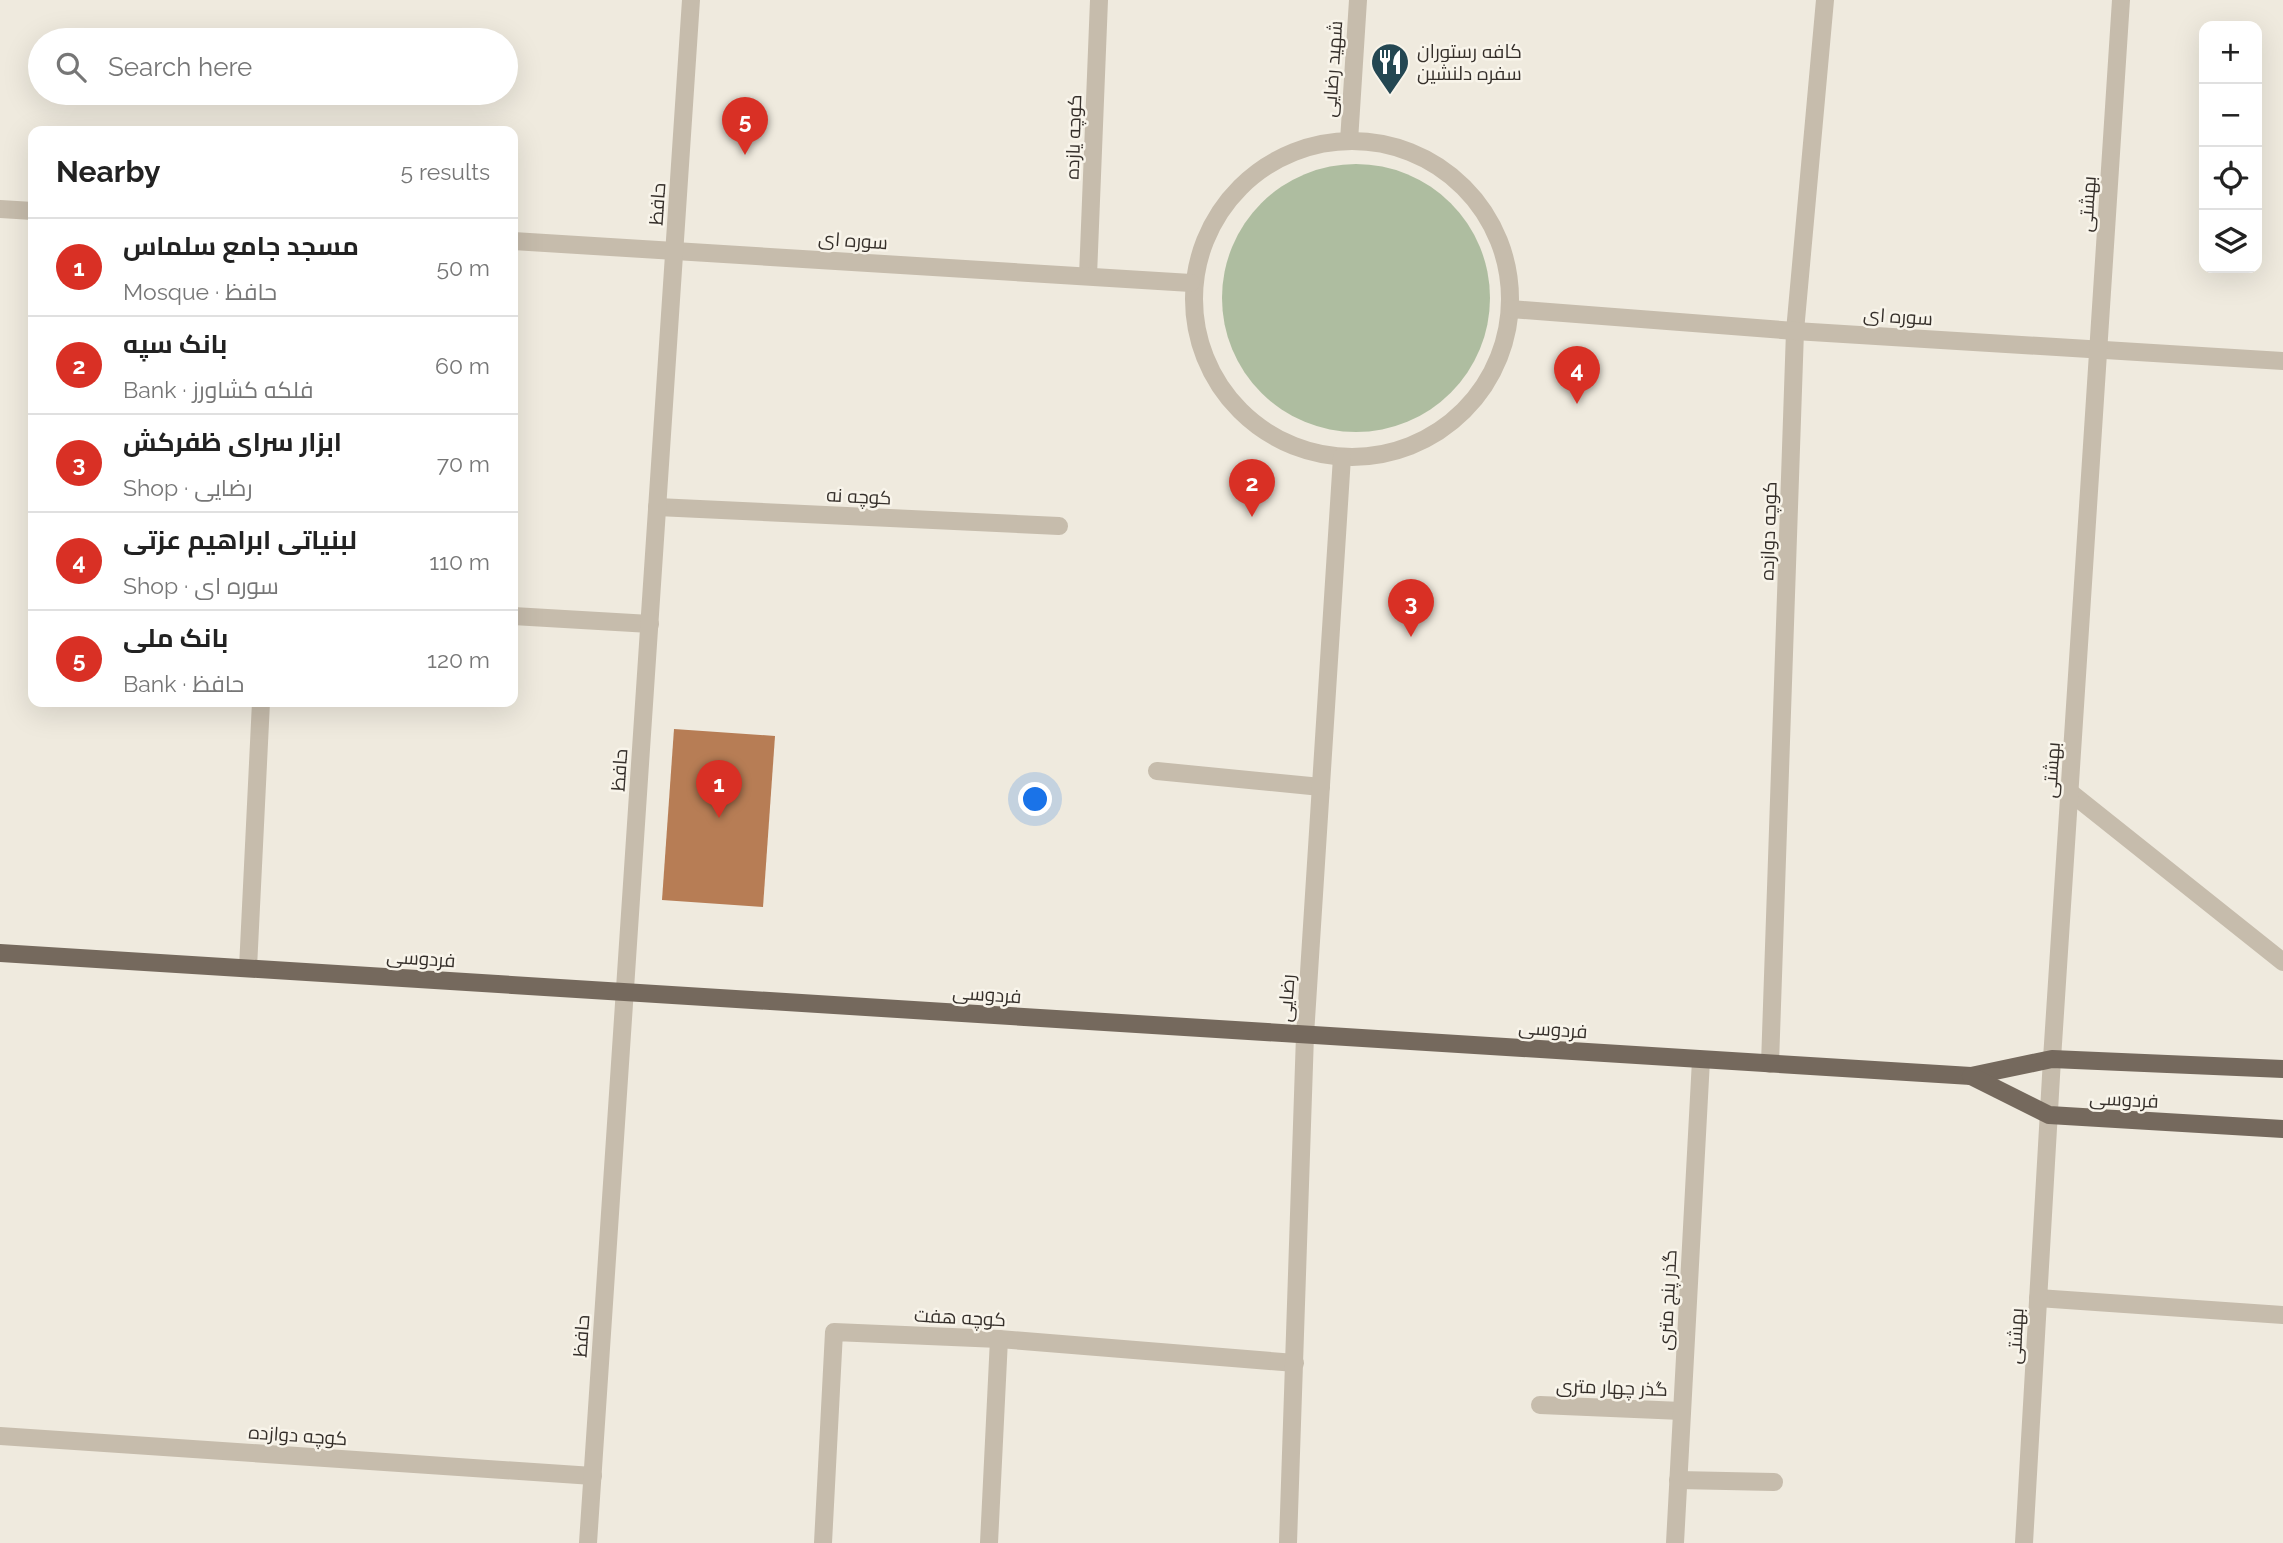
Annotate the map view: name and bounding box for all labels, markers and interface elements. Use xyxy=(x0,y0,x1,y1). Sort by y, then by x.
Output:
street label: شهید رضایی xyxy=(1318,20,1347,118)
map controls xyxy=(2199,21,2262,273)
button: + xyxy=(2199,21,2262,84)
search box xyxy=(28,28,518,105)
place label: کافه رستوران سفره دلنشین xyxy=(1417,40,1522,85)
restaurant icon: کافه رستوران سفره دلنشین xyxy=(1369,41,1411,96)
icon: search xyxy=(52,48,90,86)
text: Search here xyxy=(108,52,252,82)
button: − xyxy=(2199,84,2262,147)
street label: کوچه یازده xyxy=(1061,94,1087,180)
pin: 5 xyxy=(722,97,768,155)
button: locate xyxy=(2199,147,2262,210)
text: Nearby xyxy=(56,154,160,189)
text: 5 results xyxy=(401,158,490,185)
street label: بهشتی xyxy=(2074,175,2101,233)
street label: حافظ xyxy=(645,182,669,226)
button: layers xyxy=(2199,210,2262,273)
street label: سوره ای xyxy=(817,227,889,254)
text: مسجد جامع سلماس xyxy=(123,231,359,261)
text: 1 xyxy=(73,254,85,281)
text: 50 m xyxy=(436,254,490,281)
text: Mosque · حافظ xyxy=(123,278,277,305)
street label: سوره ای xyxy=(1862,303,1934,330)
text: بانک سپه xyxy=(123,329,227,359)
pin: 4 xyxy=(1554,346,1600,404)
text: 2 xyxy=(73,352,85,379)
text: 60 m xyxy=(435,352,490,379)
text: Bank · فلکه کشاورز xyxy=(123,376,313,403)
text: ابزار سرای ظفرکش xyxy=(123,427,342,457)
text: 3 xyxy=(73,450,85,477)
text: 70 m xyxy=(437,450,490,477)
pin: 2 xyxy=(1229,459,1275,517)
text: Shop · رضایی xyxy=(123,474,253,501)
street label: کوچه دوازده xyxy=(1755,481,1783,581)
street label: کوچه نه xyxy=(826,483,892,511)
text: لبنیاتی ابراهیم عزتی xyxy=(123,525,357,555)
text: 4 xyxy=(72,548,86,575)
text: 110 m xyxy=(429,548,490,575)
text: Shop · سوره ای xyxy=(123,572,279,599)
pin: 3 xyxy=(1388,579,1434,637)
text: بانک ملی xyxy=(123,623,228,653)
text: 5 xyxy=(73,646,85,673)
text: 120 m xyxy=(427,646,490,673)
text: Bank · حافظ xyxy=(123,670,244,697)
street label: بهشتی xyxy=(2038,741,2065,799)
street label: حافظ xyxy=(607,748,631,792)
pin: 1 xyxy=(696,760,742,818)
your location xyxy=(1018,782,1052,816)
street label: فردوسی xyxy=(386,945,456,972)
street label: رضایی xyxy=(1273,973,1300,1023)
street label: فردوسی xyxy=(952,981,1022,1008)
street label: فردوسی xyxy=(1518,1016,1588,1043)
street label: فردوسی xyxy=(2089,1086,2159,1113)
street label: گذر پنج متری xyxy=(1653,1249,1684,1351)
street label: کوچه هفت xyxy=(913,1304,1007,1332)
street label: بهشتی xyxy=(2003,1307,2028,1365)
street label: حافظ xyxy=(569,1314,593,1358)
street label: گذر چهار متری xyxy=(1556,1374,1668,1402)
street label: کوچه دوازده xyxy=(248,1421,348,1451)

